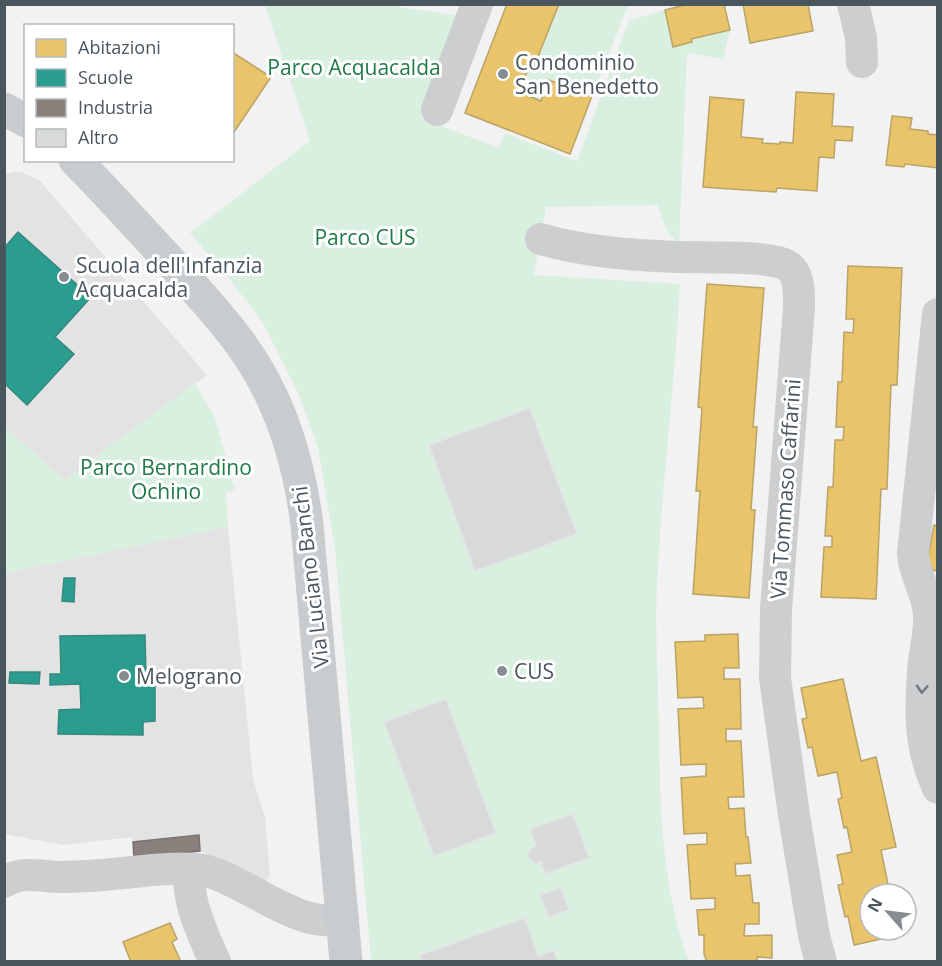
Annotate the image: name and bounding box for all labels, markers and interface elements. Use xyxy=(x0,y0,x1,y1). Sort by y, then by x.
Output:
legend xyxy=(24,24,234,162)
text: Abitazioni xyxy=(78,35,161,59)
place label: Condominio San Benedetto xyxy=(515,48,659,100)
park label: Parco Acquacalda xyxy=(267,53,441,81)
text: Scuole xyxy=(78,65,133,89)
marker: Condominio San Benedetto xyxy=(496,67,510,81)
text: Industria xyxy=(78,95,153,119)
text: Altro xyxy=(78,125,119,149)
park label: Parco CUS xyxy=(314,223,416,251)
place label: Scuola dell'Infanzia Acquacalda xyxy=(76,251,263,303)
marker: Scuola dell'Infanzia Acquacalda xyxy=(57,270,71,284)
street label: Via Tommaso Caffarini xyxy=(763,378,807,600)
park label: Parco Bernardino Ochino xyxy=(80,453,252,505)
street label: Via Luciano Banchi xyxy=(285,484,335,670)
place label: CUS xyxy=(514,657,554,685)
place label: Melograno xyxy=(136,662,242,690)
marker: CUS xyxy=(495,664,509,678)
marker: Melograno xyxy=(117,669,131,683)
one-way arrow xyxy=(916,684,929,693)
north arrow xyxy=(858,882,918,942)
text: N xyxy=(862,894,888,916)

